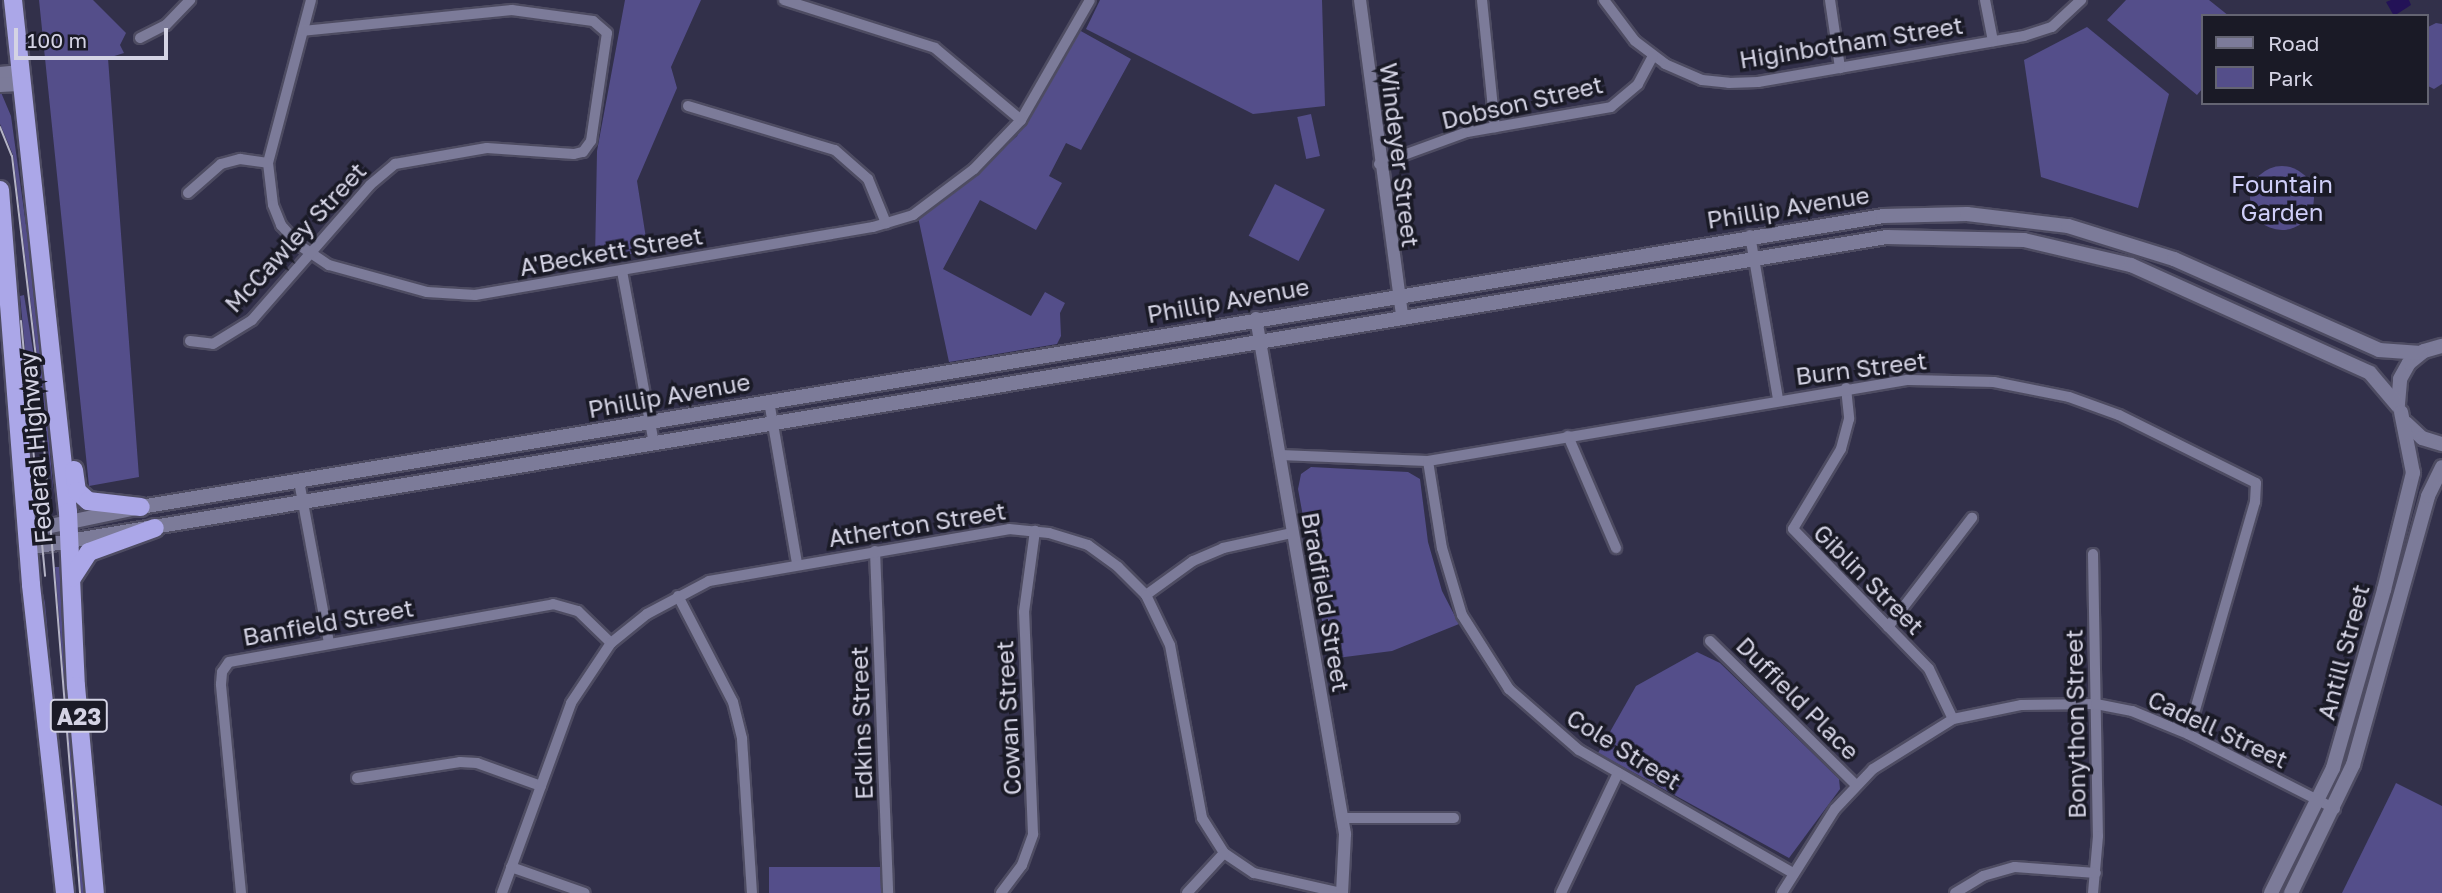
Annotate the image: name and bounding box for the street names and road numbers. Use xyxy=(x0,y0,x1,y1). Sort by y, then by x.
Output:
street label: Higinbotham Street xyxy=(1737,10,1965,74)
street label: Windeyer Street xyxy=(1374,61,1426,249)
street label: Dobson Street xyxy=(1438,69,1606,135)
street label: McCawley Street xyxy=(218,156,372,318)
street label: Phillip Avenue xyxy=(1705,180,1871,234)
street label: A'Beckett Street xyxy=(517,221,705,281)
street label: Phillip Avenue xyxy=(1145,272,1311,328)
street label: Burn Street xyxy=(1794,346,1928,390)
street label: Federal Highway xyxy=(12,351,58,545)
street label: Phillip Avenue xyxy=(586,367,752,423)
street label: Atherton Street xyxy=(826,496,1008,552)
street label: Bradfield Street xyxy=(1296,510,1356,694)
street label: Giblin Street xyxy=(1808,518,1930,640)
street label: Antill Street xyxy=(2311,581,2375,723)
street label: Banfield Street xyxy=(240,593,416,651)
street label: Bonython Street xyxy=(2059,629,2091,819)
street label: Duffield Place xyxy=(1731,631,1865,765)
street label: Cowan Street xyxy=(990,640,1026,796)
street label: Edkins Street xyxy=(844,646,878,800)
street label: Cadell Street xyxy=(2144,684,2292,774)
road number: A23 xyxy=(49,696,109,736)
street label: Cole Street xyxy=(1562,703,1686,795)

